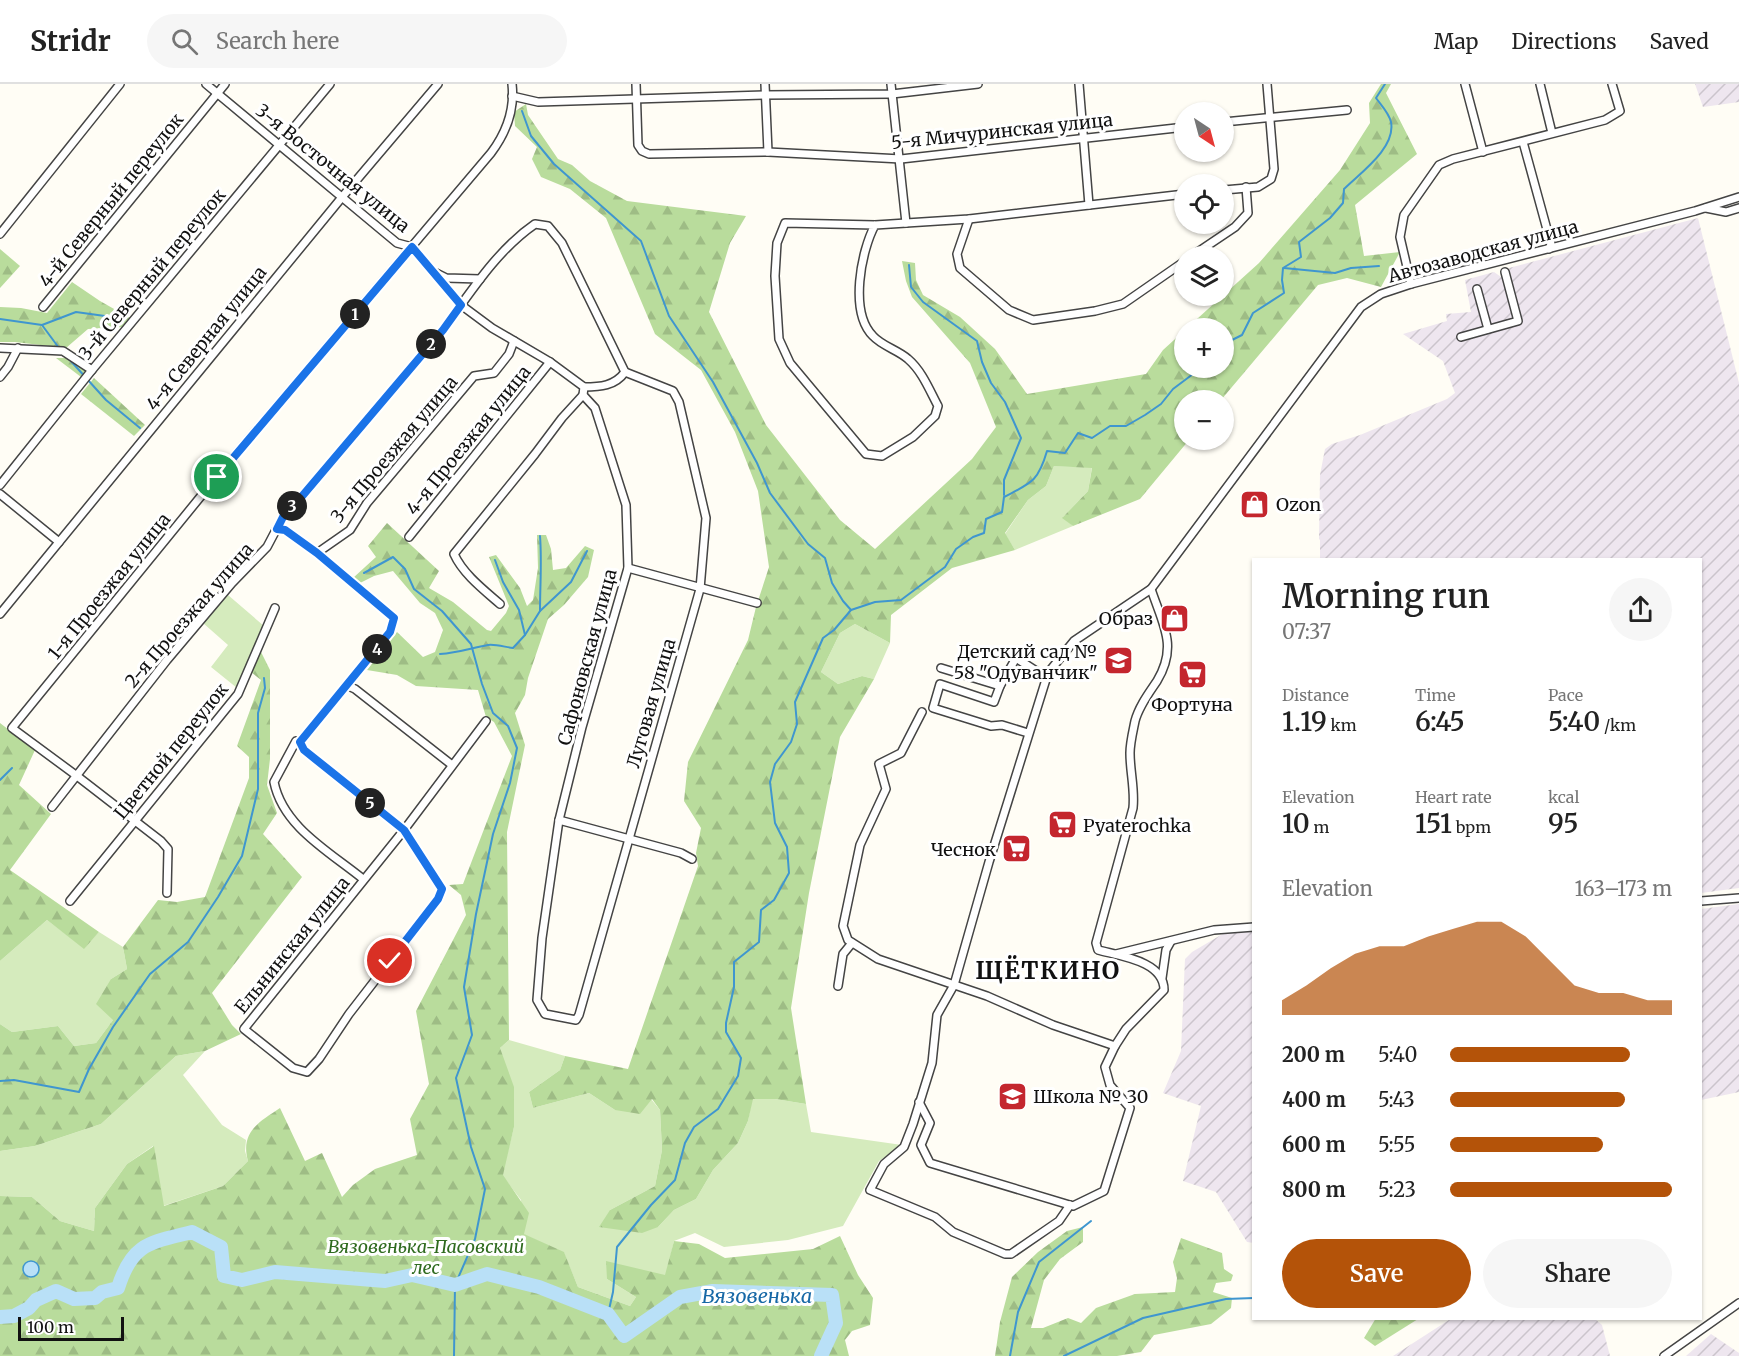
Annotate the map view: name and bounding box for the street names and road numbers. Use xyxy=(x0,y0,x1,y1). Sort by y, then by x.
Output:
street label: 3-я Восточная улица xyxy=(251,99,415,237)
street label: 4-й Северный переулок xyxy=(34,108,189,292)
street label: 5-я Мичуринская улица xyxy=(890,108,1114,154)
street label: 3-й Северный переулок xyxy=(74,183,231,364)
street label: Автозаводская улица xyxy=(1384,214,1581,288)
street label: 4-я Северная улица xyxy=(141,261,272,415)
street label: 4-я Проезжая улица xyxy=(401,360,536,519)
street label: 3-я Проезжая улица xyxy=(326,371,462,527)
street label: 1-я Проезжая улица xyxy=(43,508,175,664)
street label: 2-я Проезжая улица xyxy=(120,538,258,692)
street label: Сафоновская улица xyxy=(552,566,622,748)
street label: Луговая улица xyxy=(622,635,681,770)
street label: Цветной переулок xyxy=(109,678,234,824)
street label: Ельнинская улица xyxy=(230,871,355,1018)

